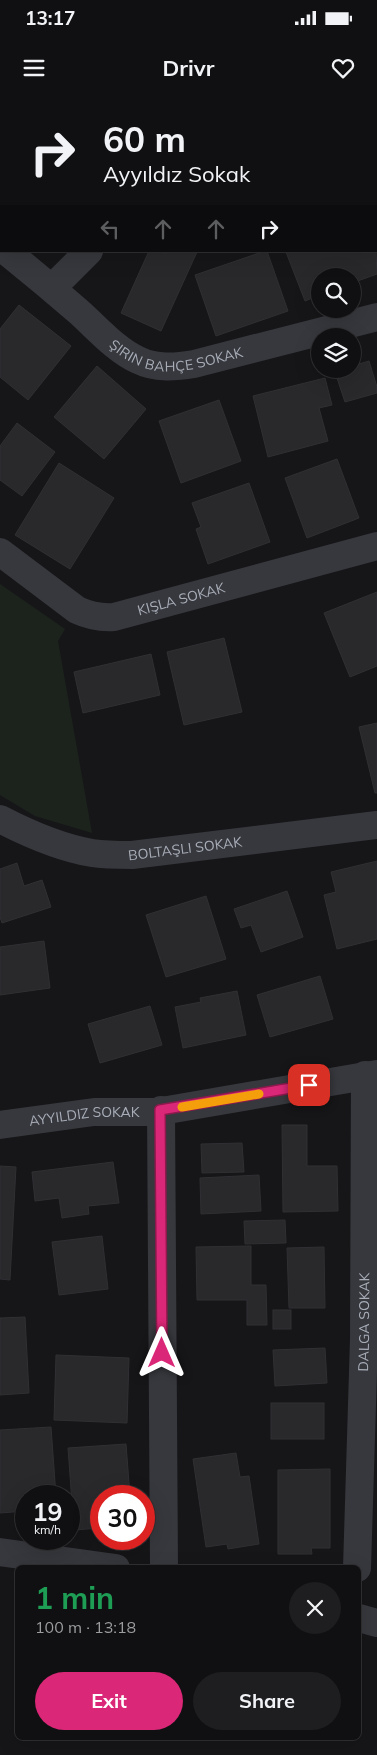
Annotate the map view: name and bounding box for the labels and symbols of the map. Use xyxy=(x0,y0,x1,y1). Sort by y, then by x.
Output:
street label: ŞIRIN BAHÇE SOKAK xyxy=(106,335,246,376)
street label: KIŞLA SOKAK xyxy=(135,578,228,619)
street label: BOLTAŞLI SOKAK xyxy=(127,832,244,864)
pin xyxy=(288,1064,330,1106)
street label: AYYILDIZ SOKAK xyxy=(28,1103,141,1130)
street label: DALGA SOKAK xyxy=(354,1271,373,1372)
position arrow xyxy=(135,1326,187,1378)
speed limit sign: 30 xyxy=(90,1485,155,1550)

